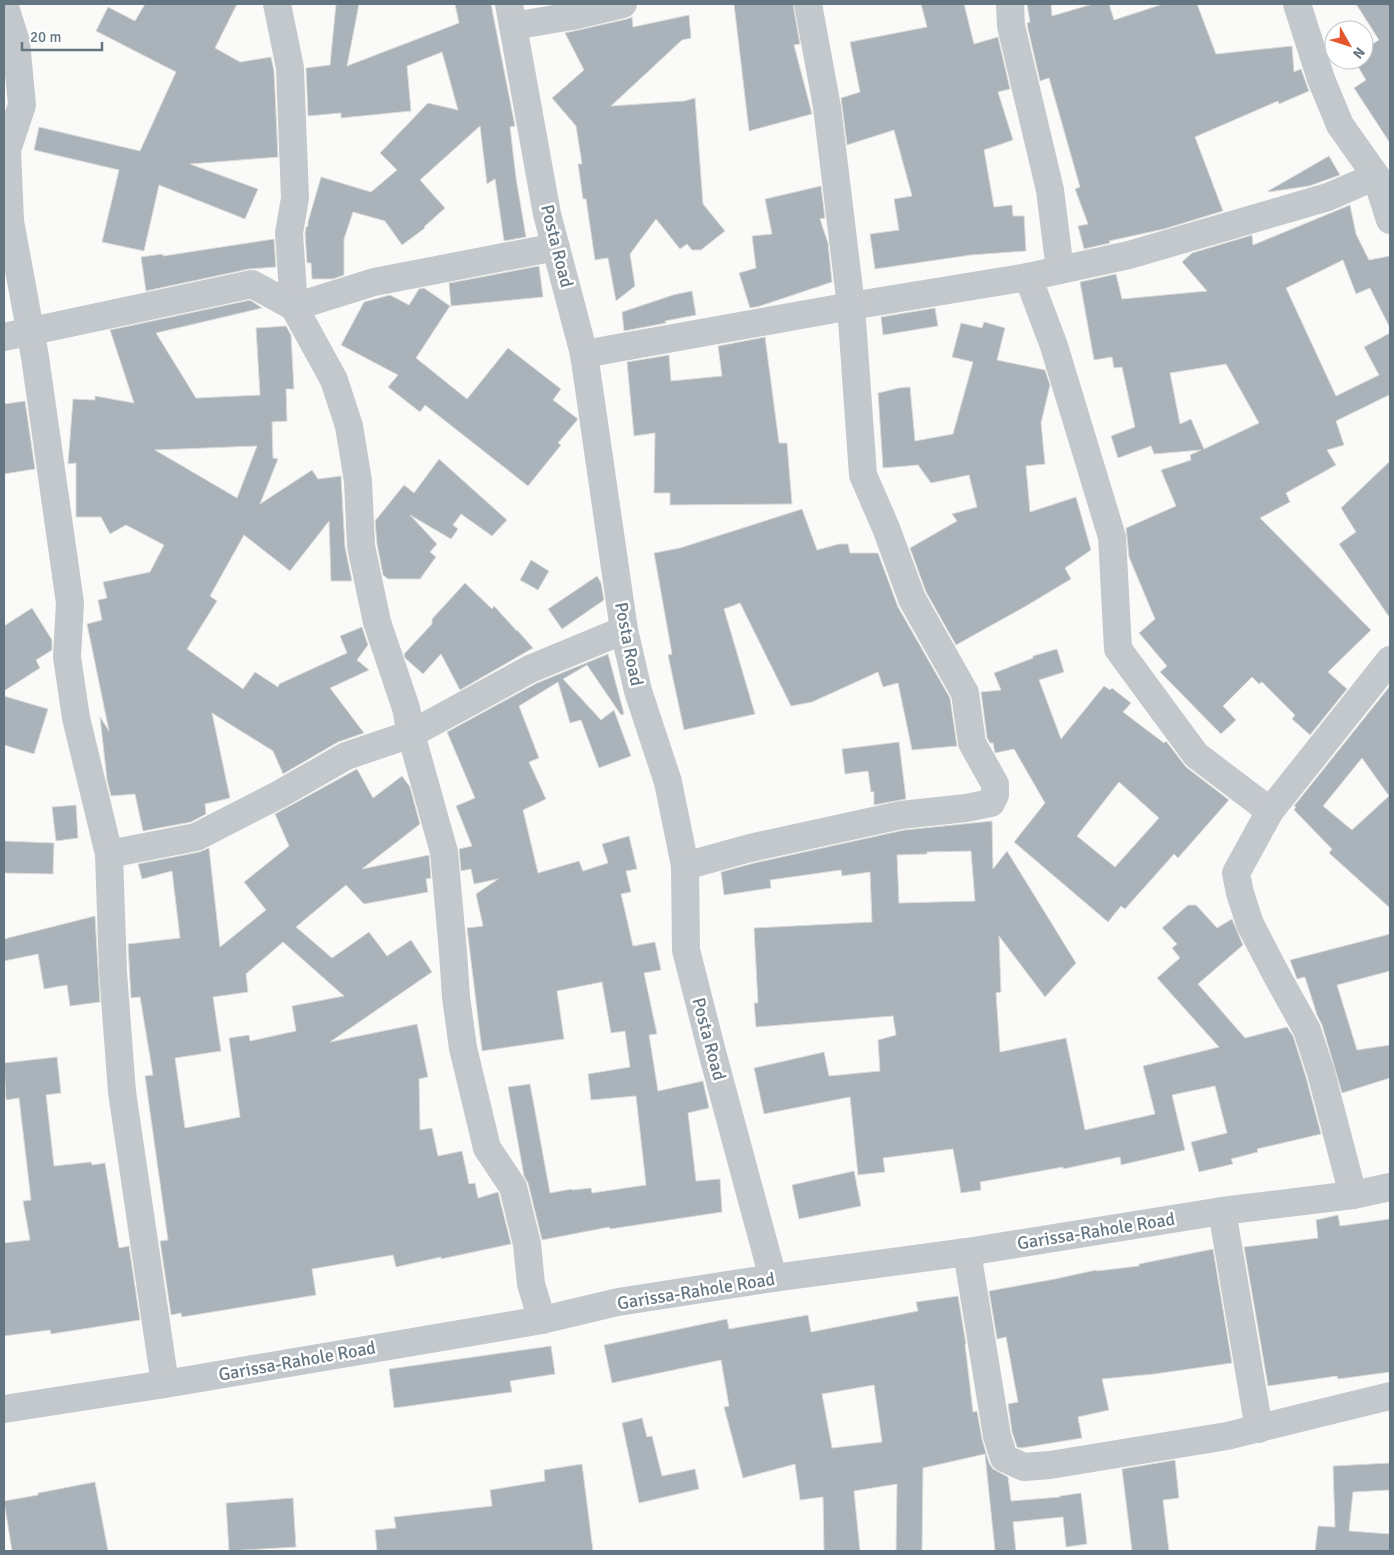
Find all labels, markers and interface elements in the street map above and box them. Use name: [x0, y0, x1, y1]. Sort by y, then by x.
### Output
scale bar: [22, 20, 102, 52]
north arrow: [1324, 20, 1374, 70]
text: 20 m: [30, 28, 61, 46]
text: N: [1349, 44, 1368, 62]
street label: Posta Road: [536, 202, 578, 290]
street label: Posta Road: [610, 600, 648, 688]
street label: Posta Road: [687, 995, 731, 1083]
street label: Garissa-Rahole Road: [1016, 1208, 1176, 1254]
street label: Garissa-Rahole Road: [616, 1268, 776, 1314]
street label: Garissa-Rahole Road: [217, 1336, 377, 1386]

